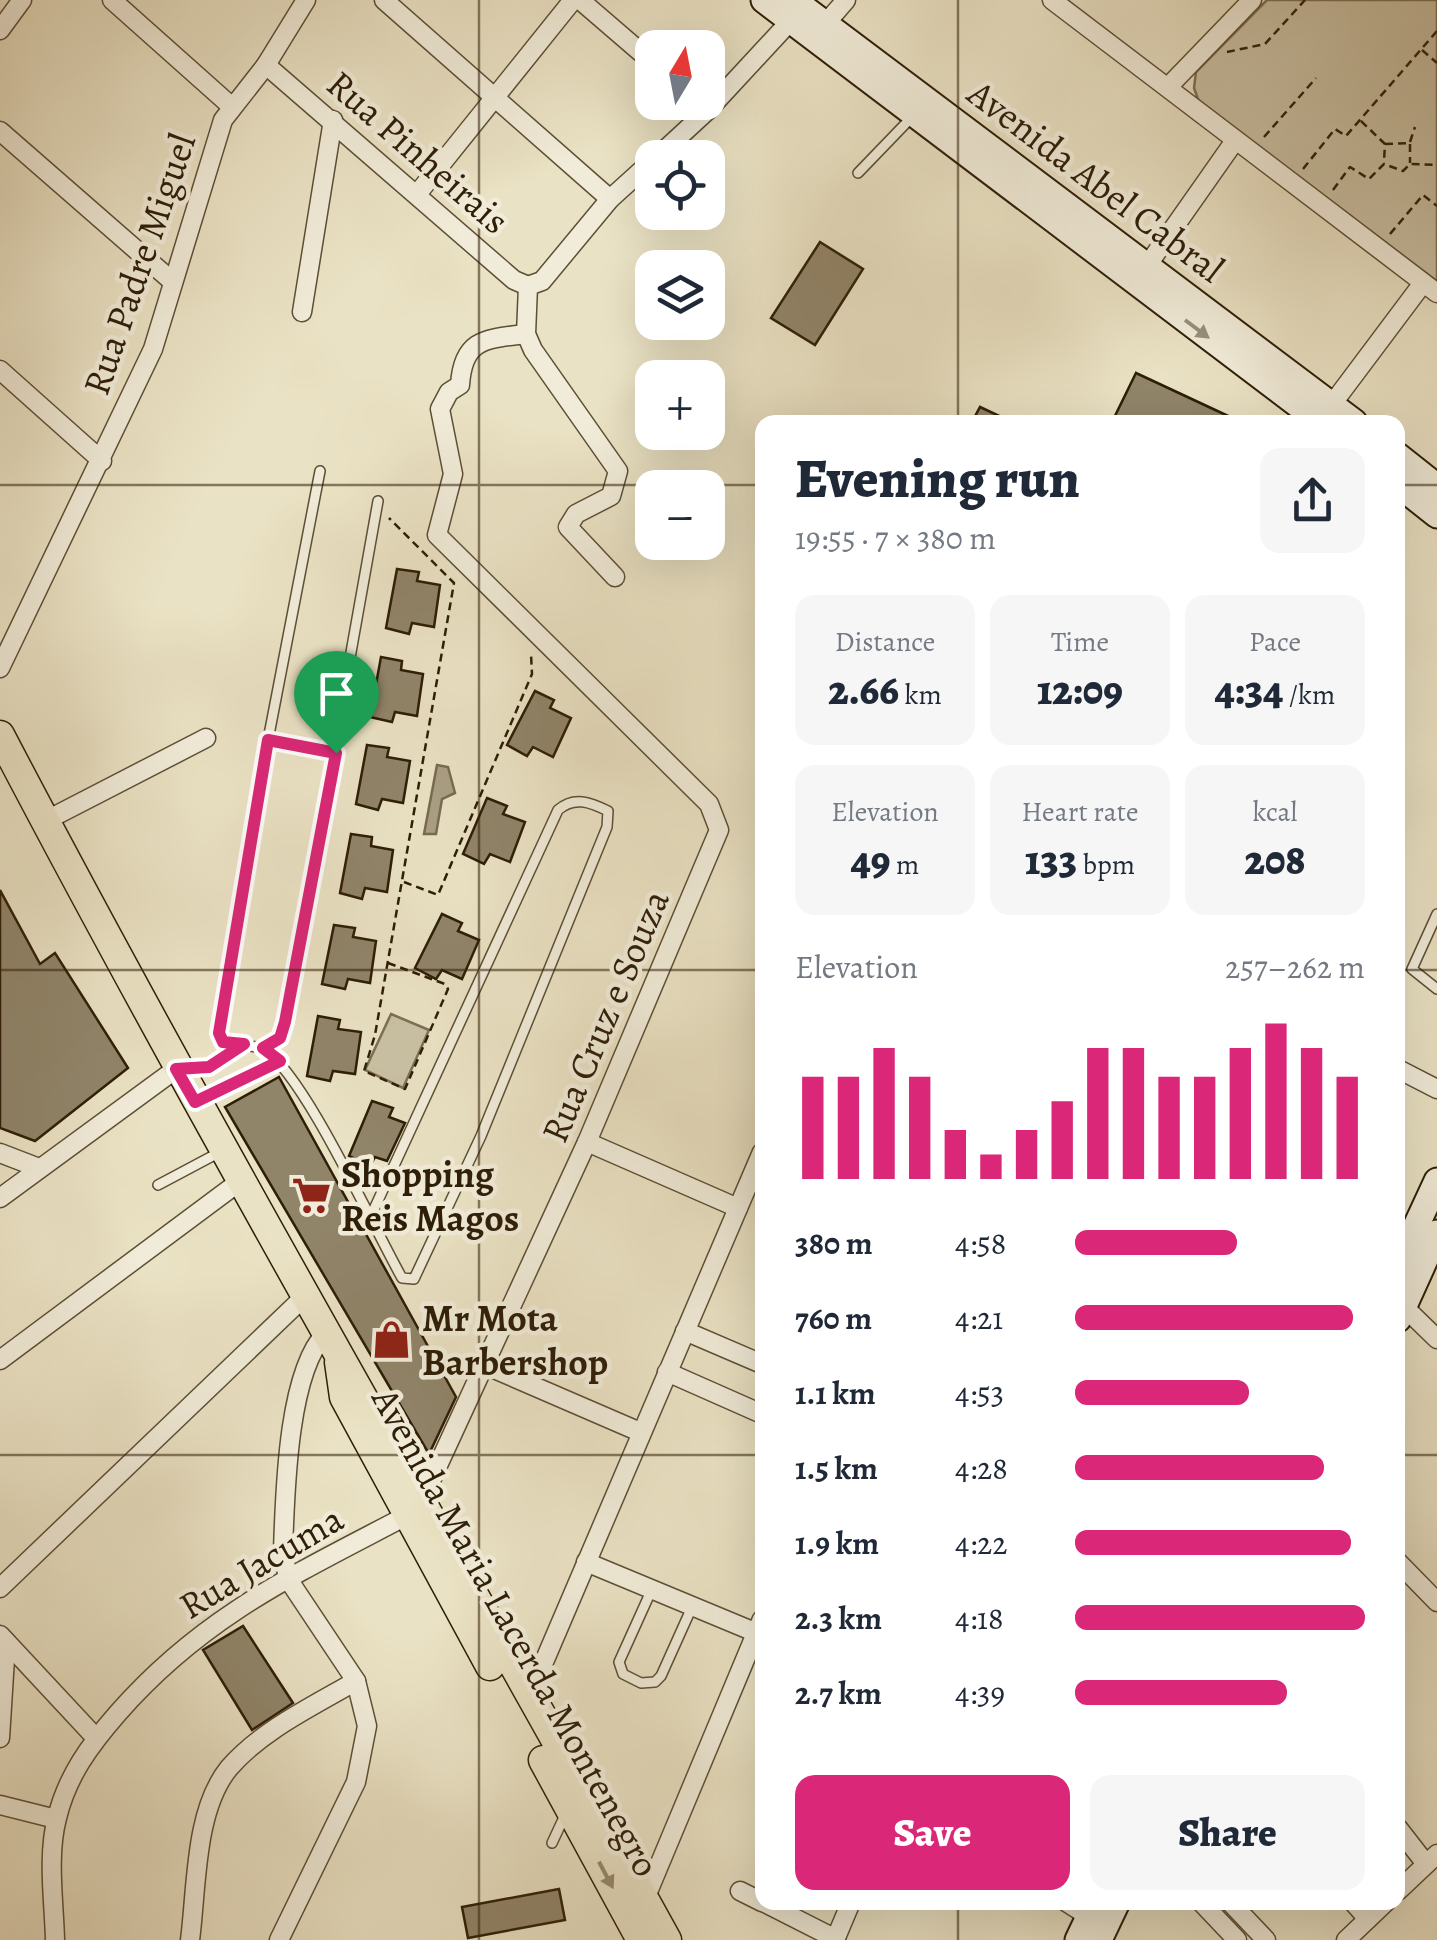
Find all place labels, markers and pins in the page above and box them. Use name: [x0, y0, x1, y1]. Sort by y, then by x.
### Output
pin: [294, 651, 379, 754]
place label: Shopping Reis Magos: [341, 1148, 519, 1244]
supermarket icon: Shopping Reis Magos: [290, 1175, 332, 1217]
place label: Mr Mota Barbershop: [422, 1292, 608, 1388]
shop icon: Mr Mota Barbershop: [371, 1319, 413, 1361]

